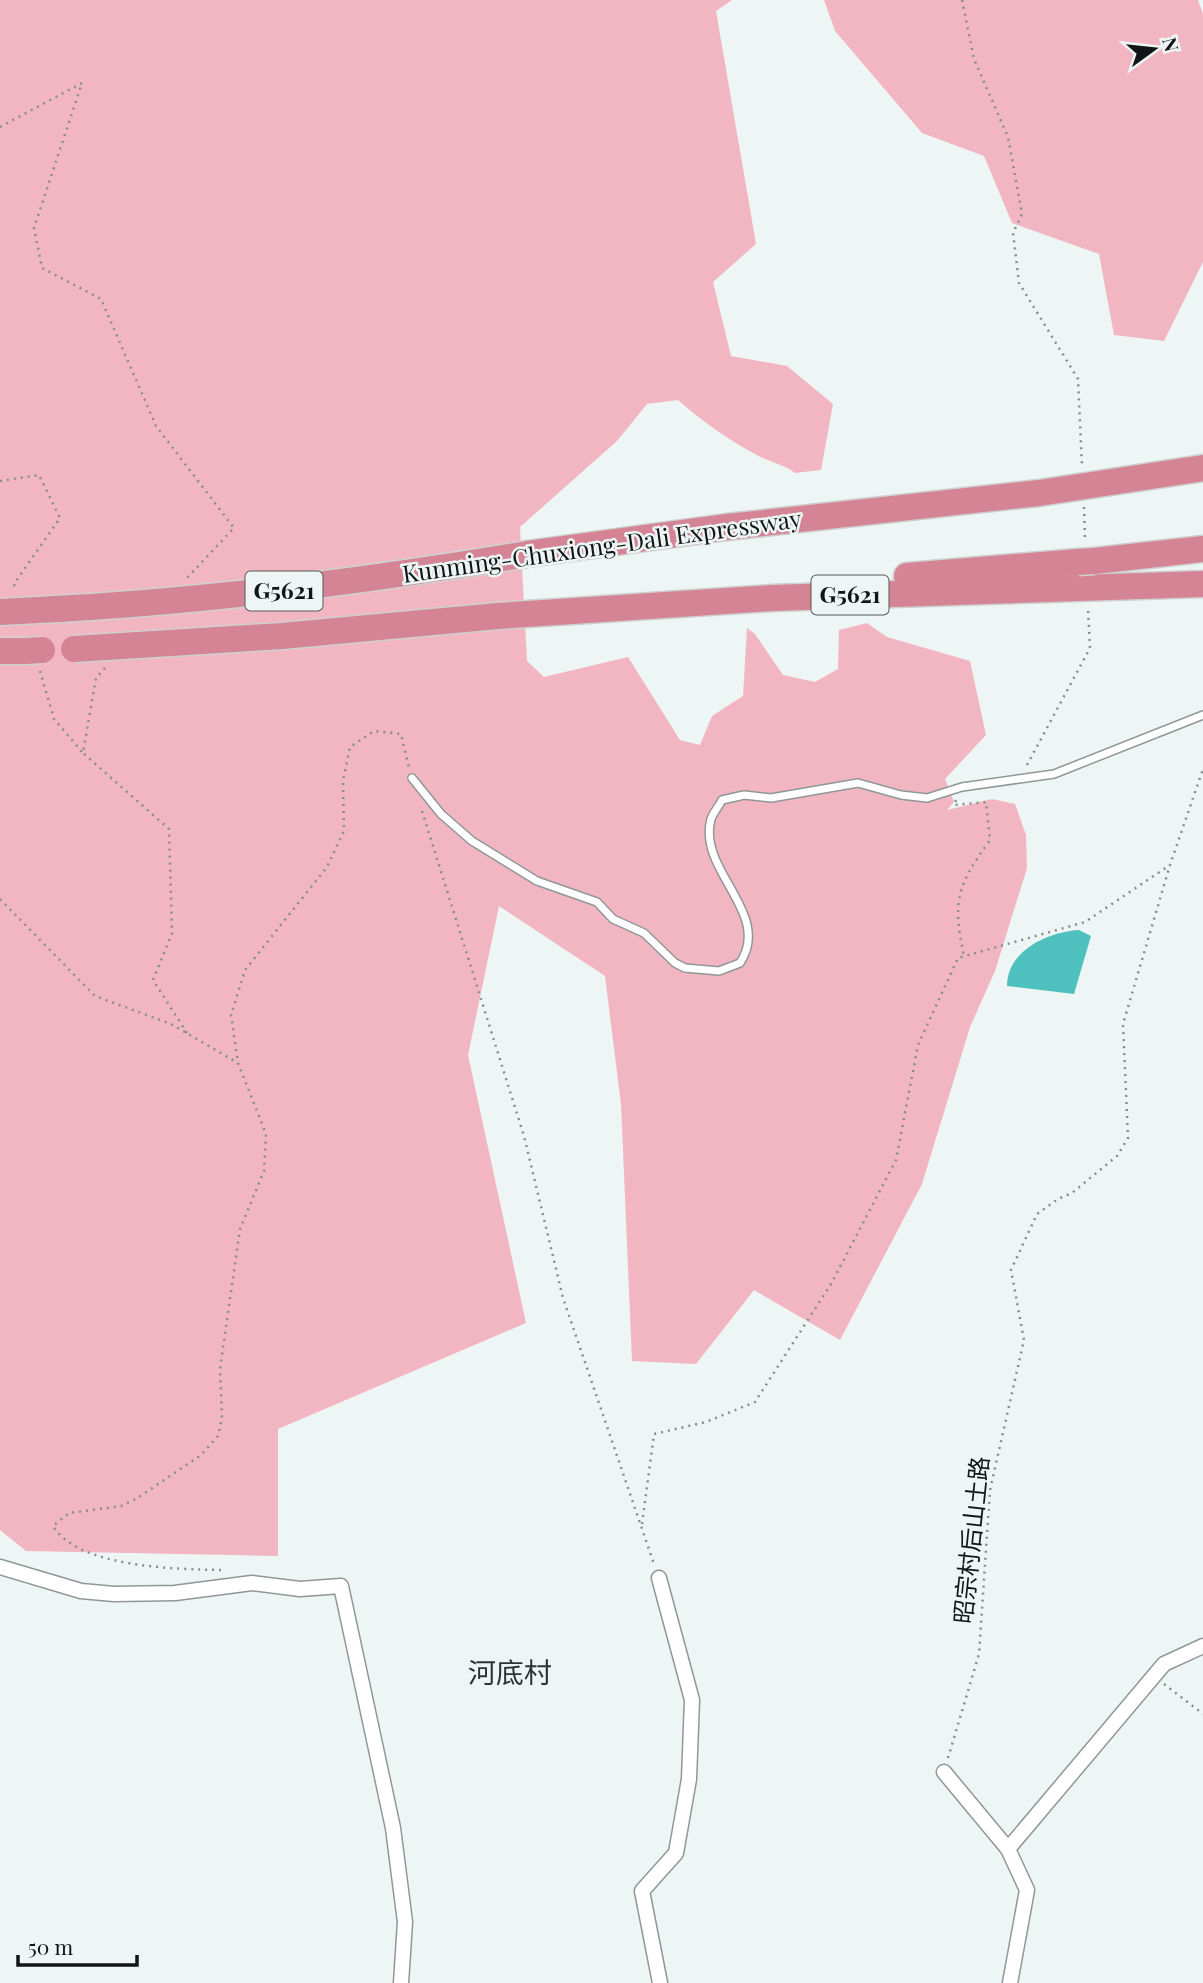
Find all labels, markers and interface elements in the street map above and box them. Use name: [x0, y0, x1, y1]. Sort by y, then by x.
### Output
north arrow: [1119, 14, 1189, 84]
text: N: [1157, 34, 1186, 55]
street label: Kunming-Chuxiong-Dali Expressway: [400, 501, 803, 589]
road number: G5621: [246, 572, 322, 610]
road number: G5621: [812, 576, 888, 614]
street label: 昭宗村后山土路: [945, 1455, 995, 1625]
district label: 河底村: [468, 1653, 552, 1690]
scale bar: [18, 1924, 136, 1968]
text: 50 m: [28, 1932, 74, 1960]

